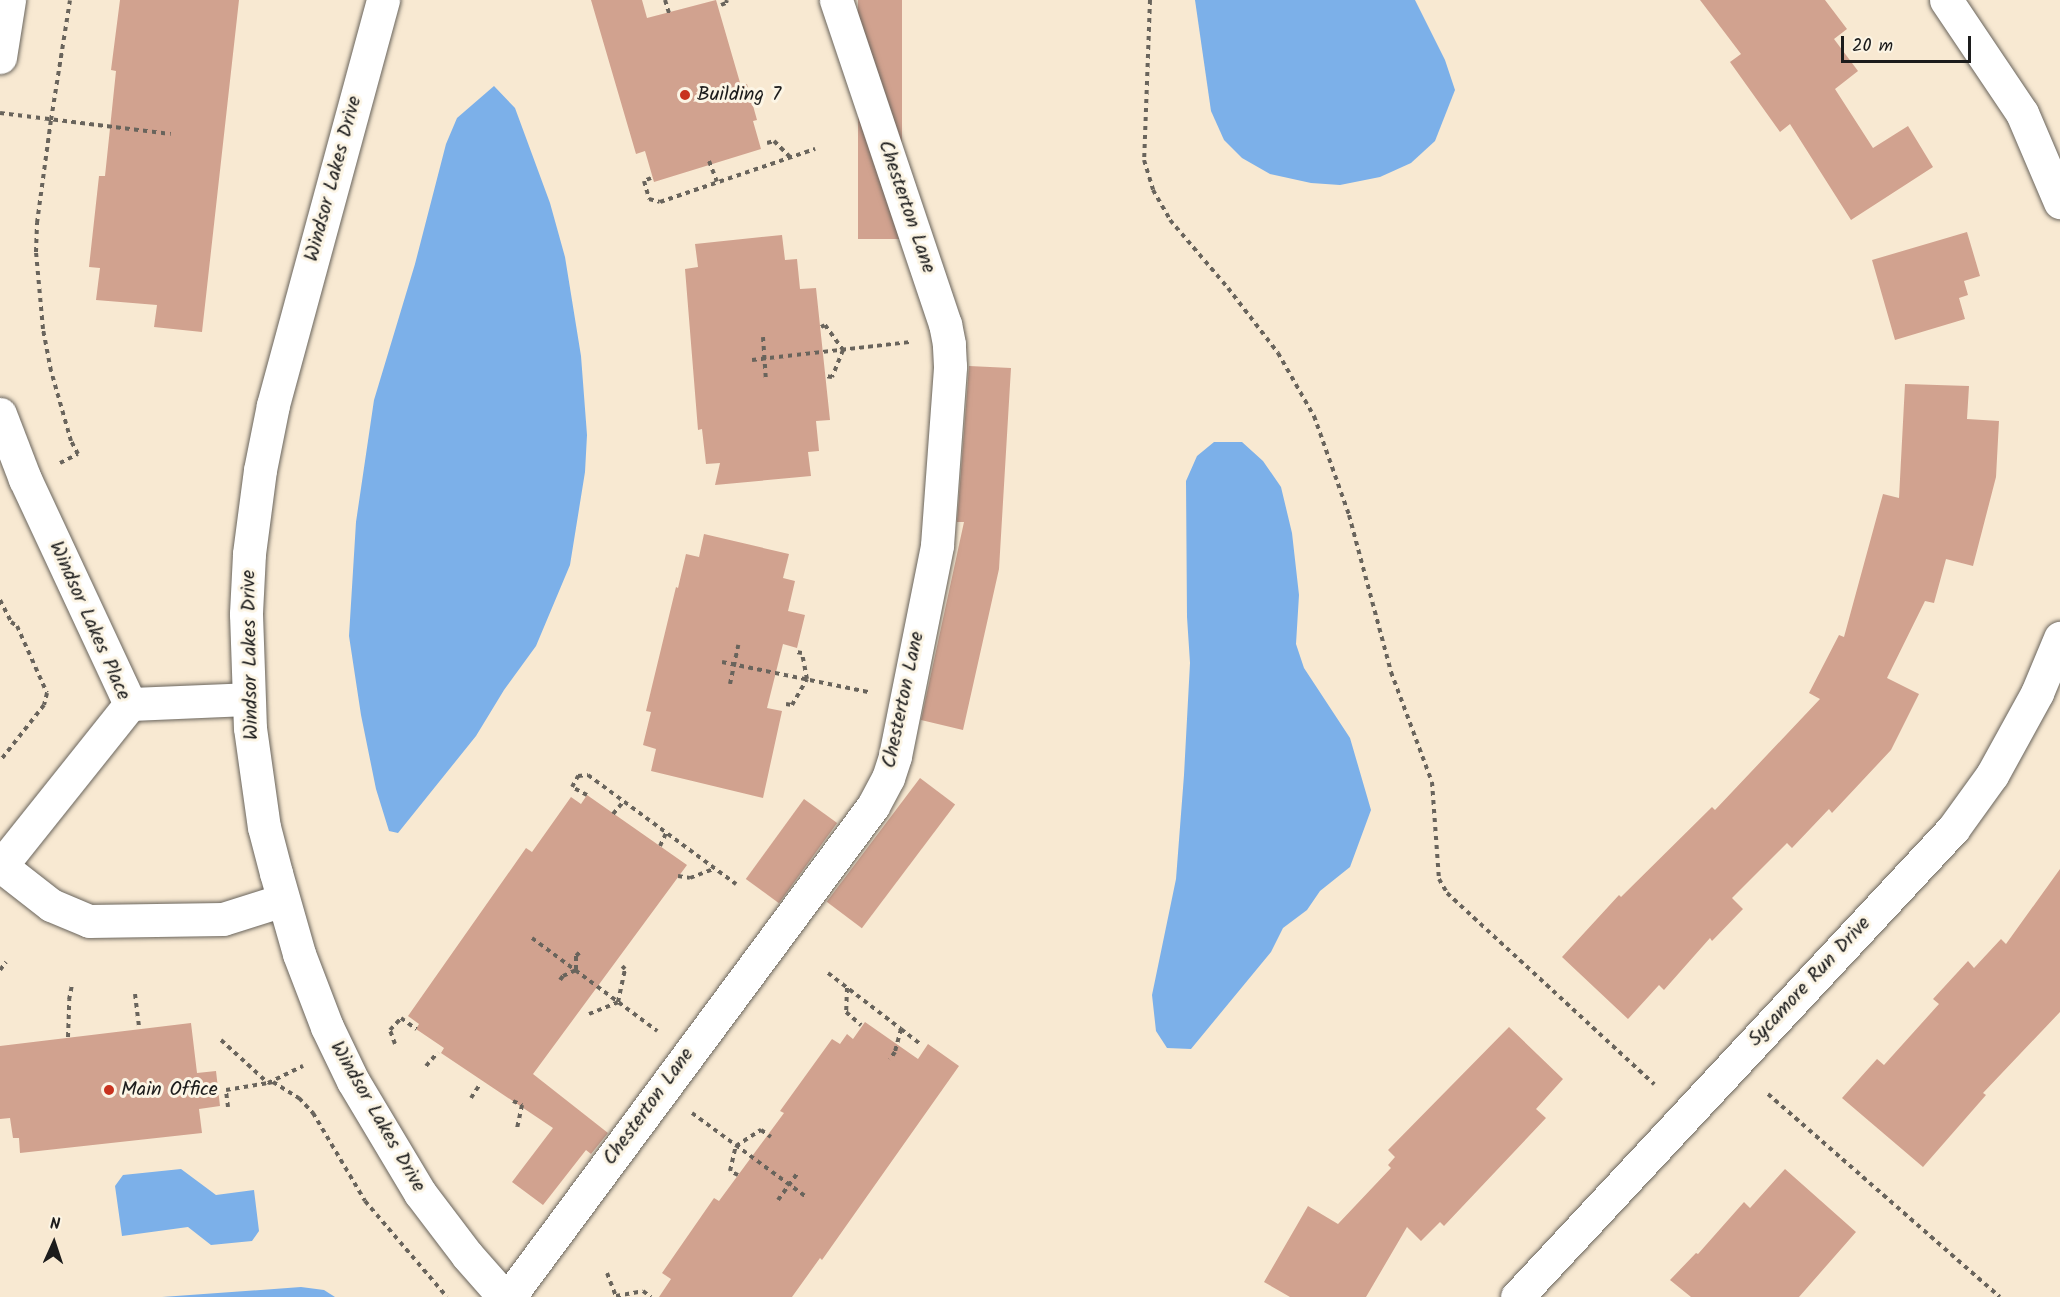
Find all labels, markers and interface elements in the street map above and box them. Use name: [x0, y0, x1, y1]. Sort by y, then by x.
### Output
scale bar: [1844, 24, 1974, 62]
text: 20 m: [1852, 32, 1893, 61]
place label: Building 7: [697, 83, 781, 107]
marker: Building 7: [678, 88, 692, 102]
street label: Windsor Lakes Drive: [300, 94, 368, 264]
street label: Chesterton Lane: [872, 137, 940, 277]
street label: Windsor Lakes Place: [43, 538, 135, 704]
street label: Windsor Lakes Drive: [238, 570, 264, 740]
street label: Chesterton Lane: [878, 630, 930, 770]
street label: Sycamore Run Drive: [1744, 912, 1876, 1052]
street label: Windsor Lakes Drive: [324, 1037, 430, 1197]
street label: Chesterton Lane: [598, 1044, 700, 1170]
place label: Main Office: [121, 1078, 218, 1102]
marker: Main Office: [102, 1083, 116, 1097]
text: N: [49, 1212, 61, 1237]
north arrow: [24, 1213, 84, 1273]

